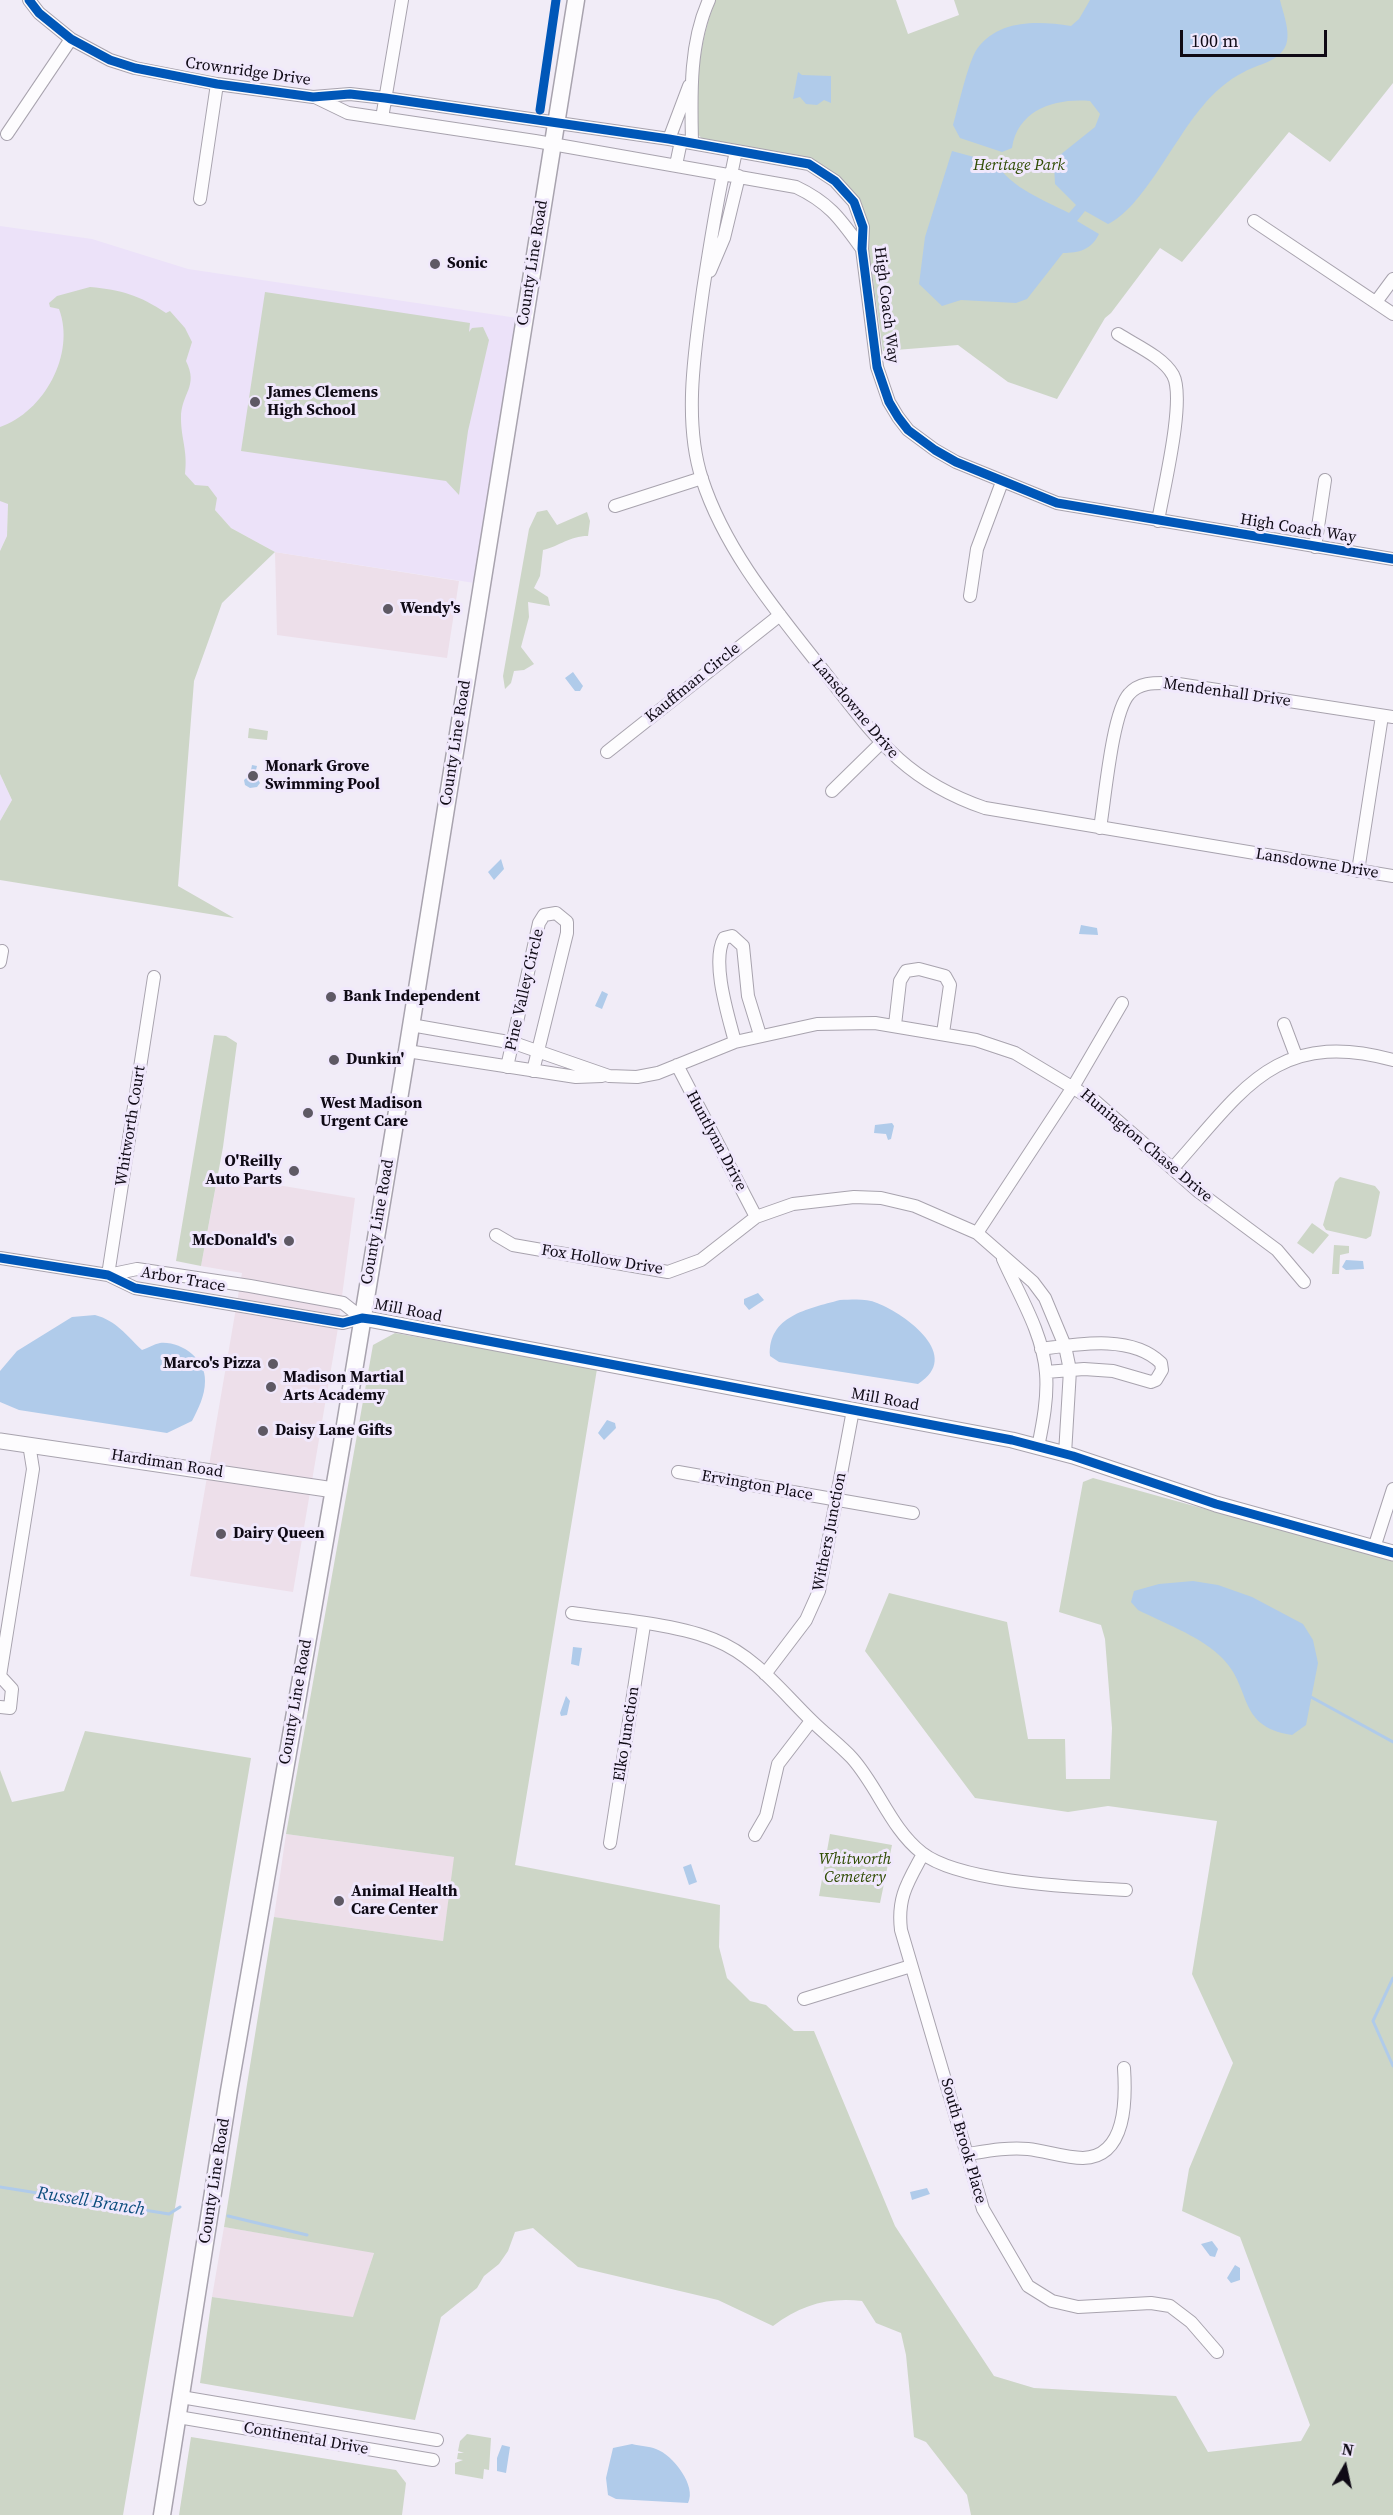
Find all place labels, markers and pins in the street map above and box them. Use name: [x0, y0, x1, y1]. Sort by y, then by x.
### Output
place label: Sonic: [447, 254, 488, 274]
marker: Sonic: [428, 257, 442, 271]
place label: James Clemens High School: [267, 383, 378, 421]
marker: James Clemens High School: [248, 395, 262, 409]
place label: Wendy's: [400, 599, 461, 619]
marker: Wendy's: [381, 602, 395, 616]
place label: Monark Grove Swimming Pool: [265, 757, 380, 795]
marker: Monark Grove Swimming Pool: [246, 769, 260, 783]
place label: Bank Independent: [343, 987, 480, 1007]
marker: Bank Independent: [324, 990, 338, 1004]
place label: Dunkin': [346, 1050, 404, 1070]
marker: Dunkin': [327, 1053, 341, 1067]
place label: West Madison Urgent Care: [320, 1094, 422, 1132]
marker: West Madison Urgent Care: [301, 1106, 315, 1120]
place label: O'Reilly Auto Parts: [205, 1152, 282, 1190]
marker: O'Reilly Auto Parts: [287, 1164, 301, 1178]
place label: McDonald's: [192, 1231, 277, 1251]
marker: McDonald's: [282, 1234, 296, 1248]
place label: Marco's Pizza: [163, 1354, 261, 1374]
marker: Marco's Pizza: [266, 1357, 280, 1371]
place label: Madison Martial Arts Academy: [283, 1368, 404, 1406]
marker: Madison Martial Arts Academy: [264, 1380, 278, 1394]
place label: Daisy Lane Gifts: [275, 1421, 392, 1441]
marker: Daisy Lane Gifts: [256, 1424, 270, 1438]
place label: Dairy Queen: [233, 1524, 325, 1544]
marker: Dairy Queen: [214, 1527, 228, 1541]
place label: Animal Health Care Center: [351, 1882, 458, 1920]
marker: Animal Health Care Center: [332, 1894, 346, 1908]

